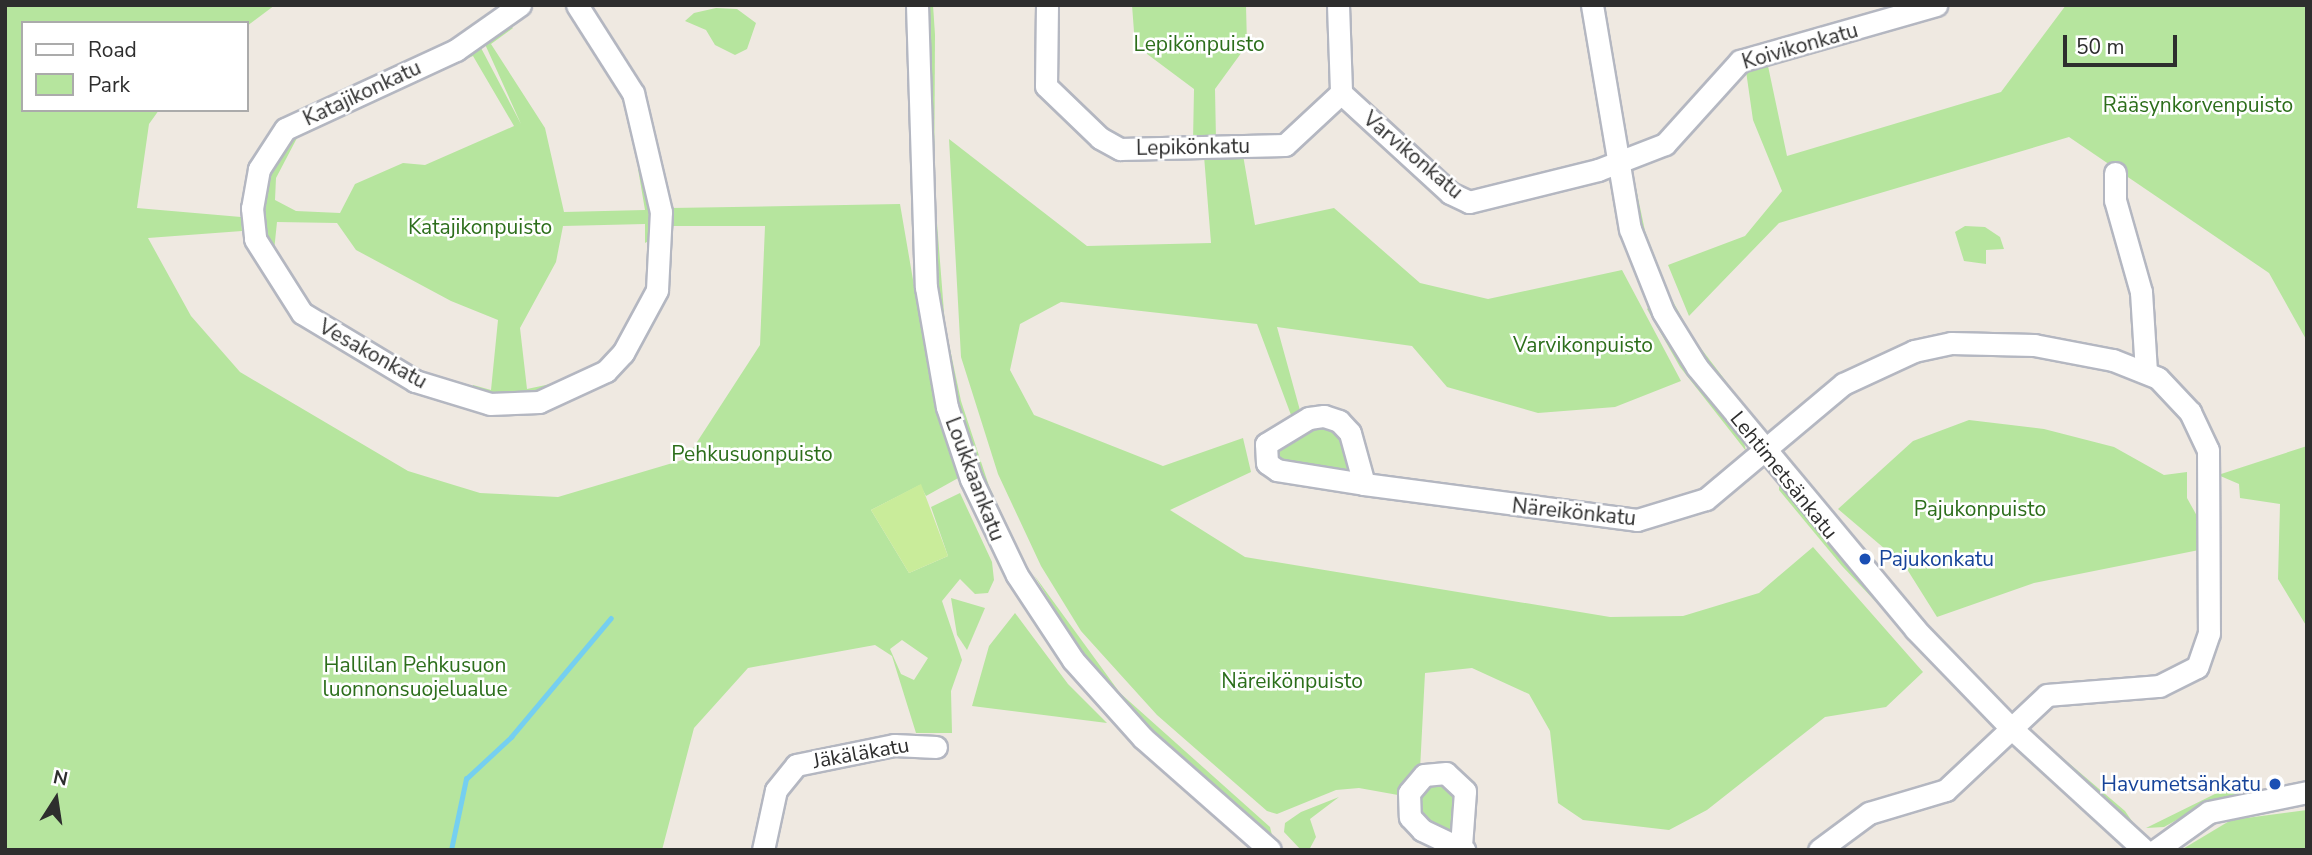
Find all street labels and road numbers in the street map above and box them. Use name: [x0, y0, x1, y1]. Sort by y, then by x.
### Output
street label: Koivikonkatu: [1739, 17, 1861, 75]
street label: Katajikonkatu: [299, 55, 425, 131]
street label: Varvikonkatu: [1358, 106, 1468, 204]
street label: Lepikönkatu: [1136, 133, 1250, 161]
street label: Vesakonkatu: [314, 314, 432, 394]
street label: Lehtimetsänkatu: [1725, 406, 1843, 544]
street label: Loukkaankatu: [940, 414, 1010, 544]
street label: Näreikönkatu: [1511, 493, 1637, 531]
street label: Jäkäläkatu: [811, 732, 911, 774]

